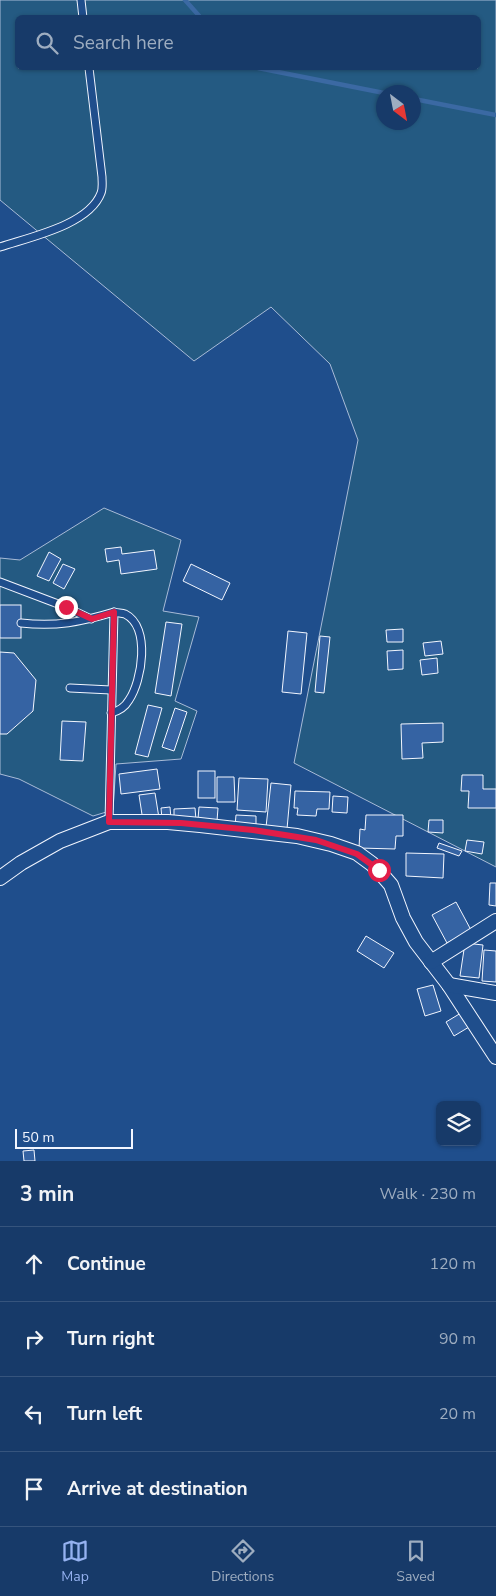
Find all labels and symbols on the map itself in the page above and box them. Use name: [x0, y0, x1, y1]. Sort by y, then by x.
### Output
north arrow: [376, 85, 421, 130]
route end: [55, 596, 78, 619]
route start: [368, 859, 391, 882]
scale bar: [15, 1126, 132, 1149]

